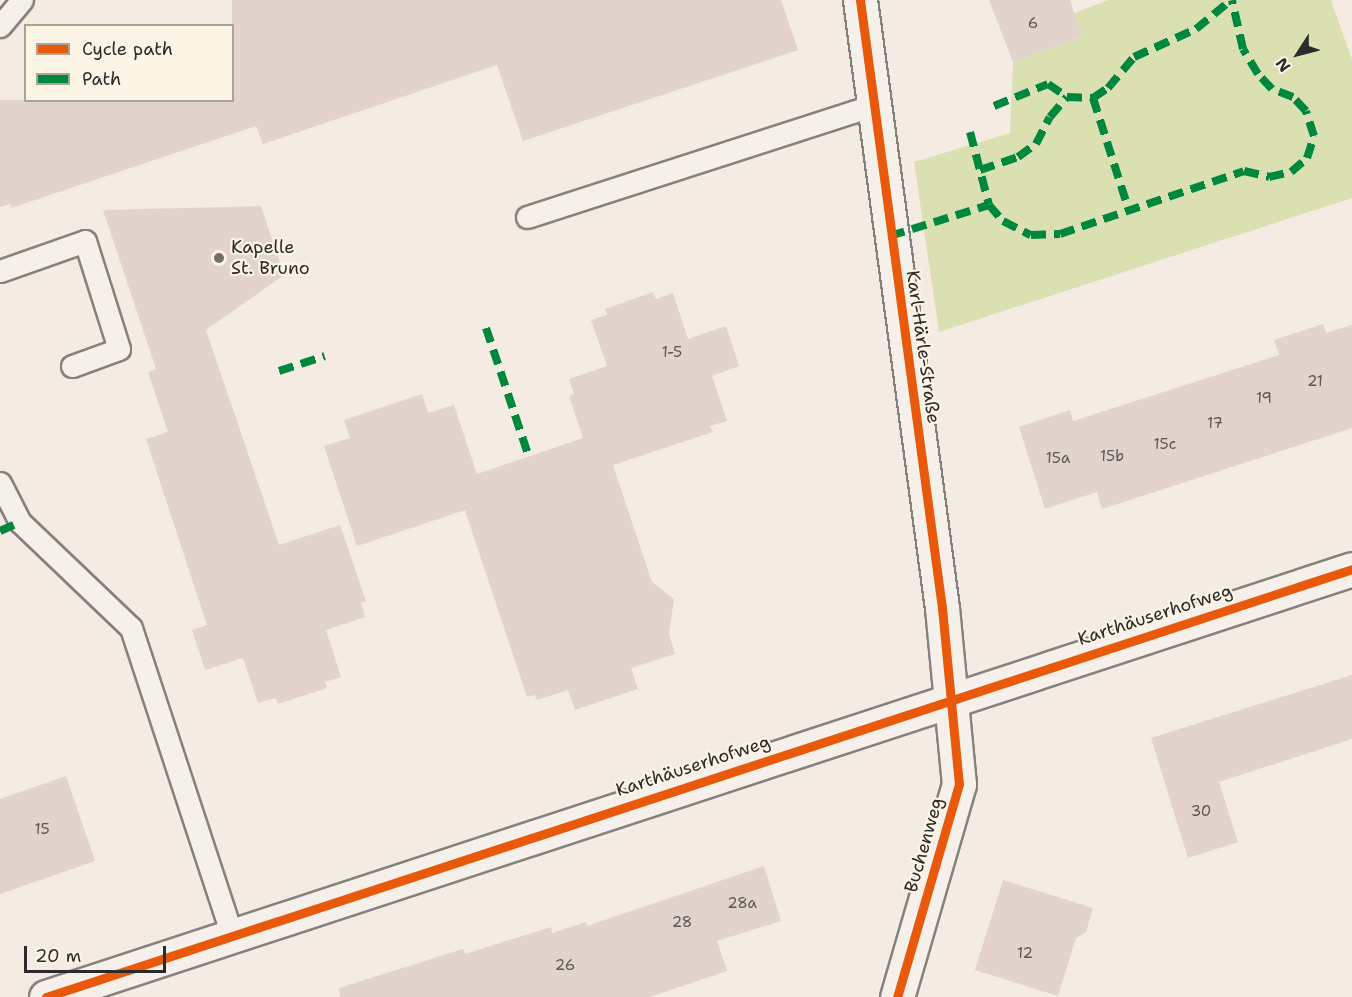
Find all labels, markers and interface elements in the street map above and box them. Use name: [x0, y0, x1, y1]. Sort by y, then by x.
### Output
house number: 6: [1028, 15, 1038, 33]
legend: [24, 24, 234, 102]
north arrow: [1268, 24, 1328, 84]
text: Cycle path: [82, 37, 173, 61]
text: N: [1271, 54, 1295, 76]
text: Path: [82, 67, 121, 91]
place label: Kapelle St. Bruno: [231, 237, 310, 280]
marker: Kapelle St. Bruno: [212, 251, 226, 265]
street label: Karl-Härle-Straße: [902, 269, 944, 425]
house number: 1-5: [662, 344, 682, 362]
house number: 21: [1307, 373, 1323, 391]
house number: 19: [1256, 390, 1272, 408]
house number: 17: [1207, 415, 1223, 433]
house number: 15c: [1154, 436, 1176, 454]
house number: 15b: [1100, 448, 1124, 466]
house number: 15a: [1046, 450, 1070, 468]
street label: Karthäuserhofweg: [1075, 580, 1235, 650]
street label: Karthäuserhofweg: [613, 731, 773, 801]
street label: Buchenweg: [900, 795, 948, 895]
house number: 30: [1191, 803, 1211, 821]
house number: 15: [34, 821, 50, 839]
house number: 28a: [727, 895, 757, 913]
house number: 28: [672, 914, 692, 932]
scale bar: [27, 934, 170, 972]
text: 20 m: [35, 944, 81, 968]
house number: 12: [1017, 945, 1033, 963]
house number: 26: [555, 957, 575, 975]

